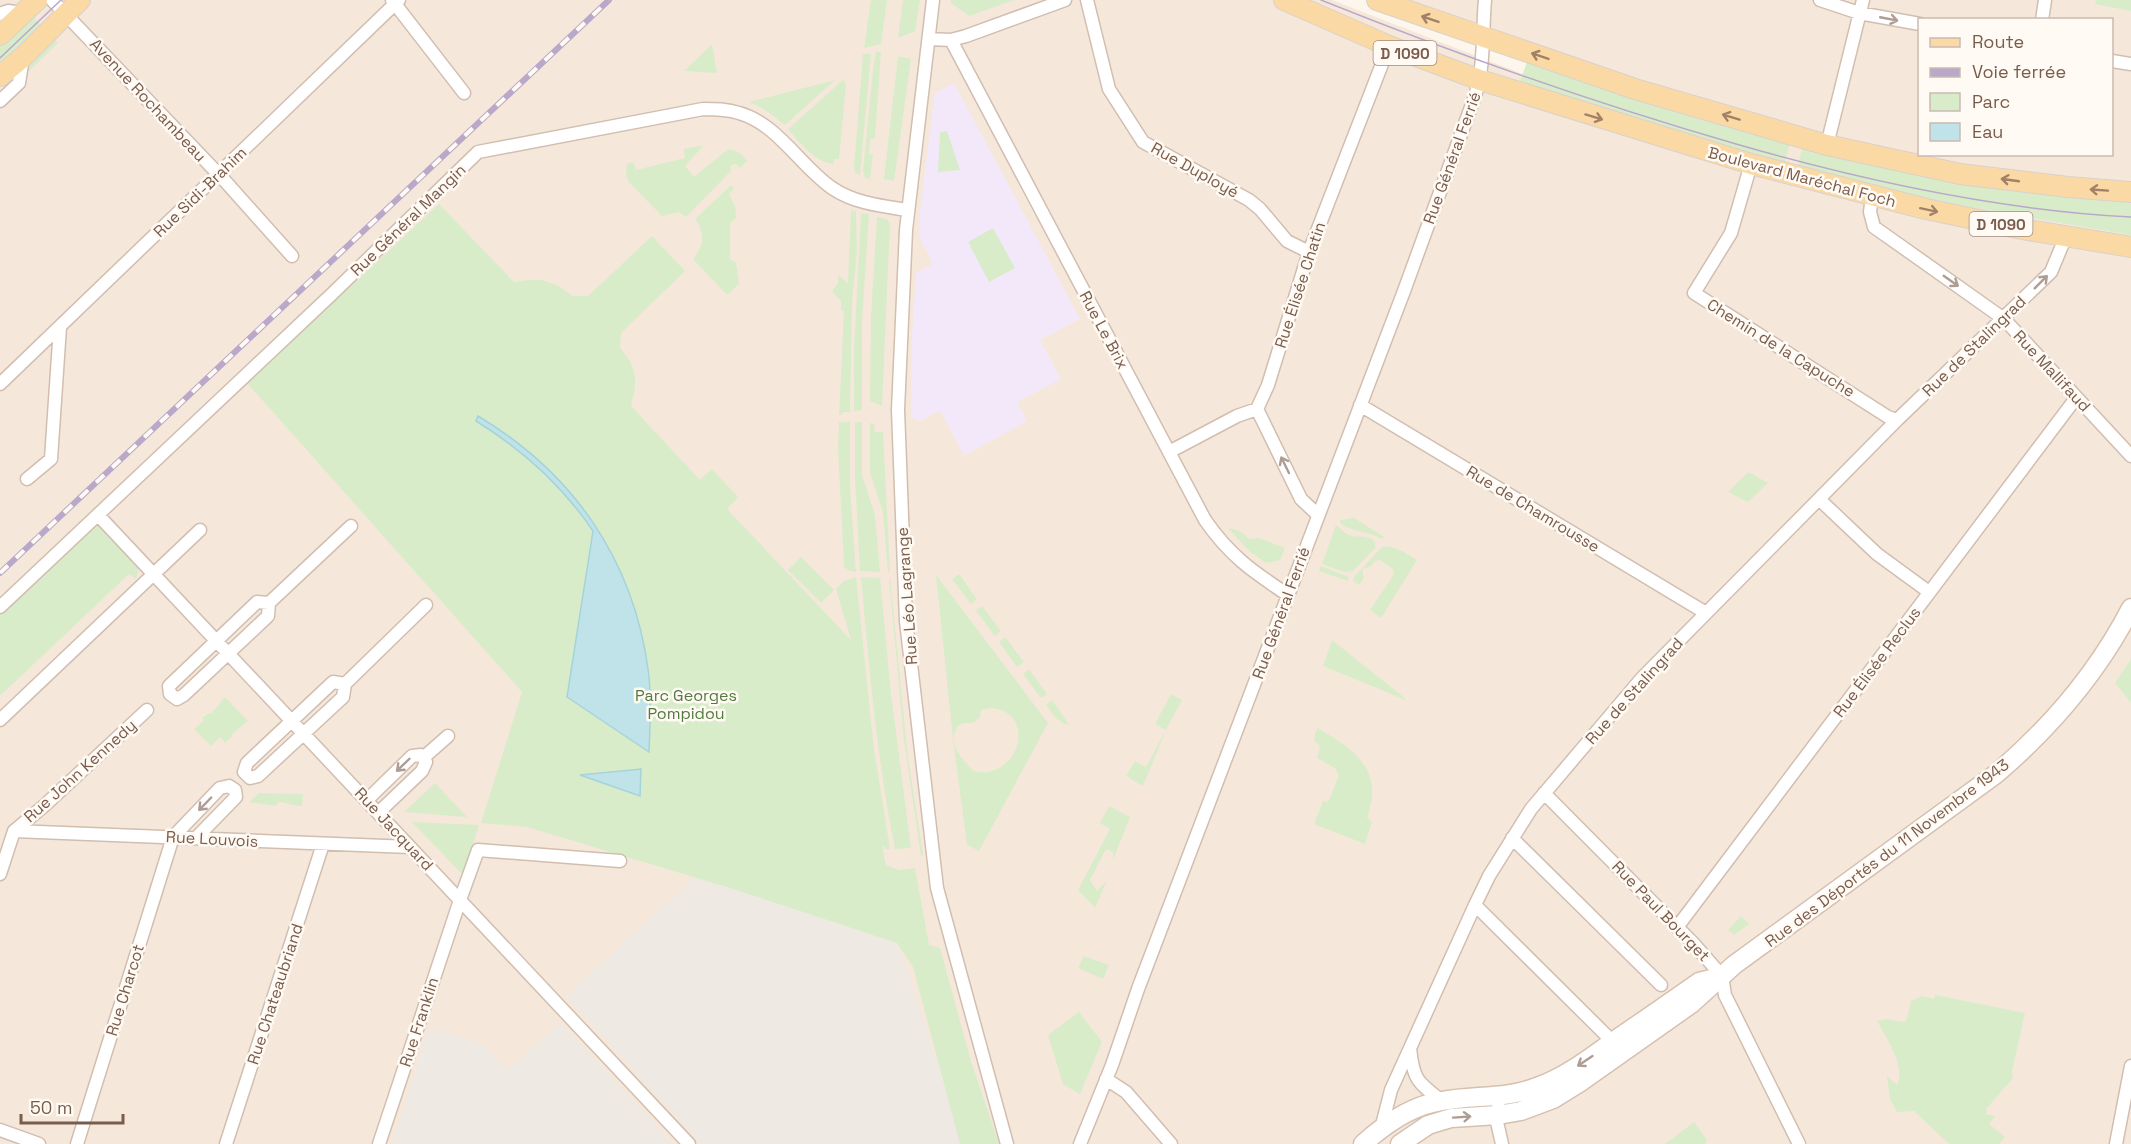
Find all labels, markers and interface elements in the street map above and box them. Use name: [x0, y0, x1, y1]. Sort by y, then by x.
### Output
one-way arrow: [1421, 12, 1439, 23]
one-way arrow: [1879, 14, 1898, 25]
legend: [1918, 18, 2113, 156]
text: Route: [1972, 30, 2024, 53]
street label: Avenue Rochambeau: [85, 34, 211, 166]
road number: D 1090: [1374, 41, 1436, 65]
one-way arrow: [1531, 50, 1550, 61]
text: Voie ferrée: [1972, 60, 2066, 83]
street label: Rue Général Ferrié: [1418, 89, 1486, 227]
text: Parc: [1972, 90, 2010, 113]
one-way arrow: [1722, 111, 1741, 122]
one-way arrow: [1584, 112, 1603, 123]
text: Eau: [1972, 120, 2003, 143]
street label: Rue Duployé: [1147, 137, 1243, 203]
street label: Rue Sidi-Brahim: [149, 142, 251, 242]
street label: Boulevard Maréchal Foch: [1706, 142, 1898, 212]
street label: Rue Général Mangin: [346, 159, 470, 281]
one-way arrow: [2000, 175, 2020, 186]
one-way arrow: [2090, 184, 2110, 195]
one-way arrow: [1919, 204, 1938, 216]
road number: D 1090: [1970, 212, 2032, 236]
street label: Rue Élisée Chatin: [1270, 219, 1330, 351]
one-way arrow: [2034, 274, 2049, 289]
one-way arrow: [1942, 275, 1958, 287]
street label: Rue Le Brix: [1075, 287, 1133, 373]
street label: Rue de Stalingrad: [1918, 291, 2030, 401]
street label: Chemin de la Capuche: [1703, 294, 1859, 402]
street label: Rue Mallifaud: [2009, 326, 2095, 416]
one-way arrow: [1278, 457, 1290, 475]
street label: Rue de Chamrousse: [1462, 461, 1604, 557]
street label: Rue Léo Lagrange: [892, 526, 922, 666]
street label: Rue Général Ferrié: [1247, 544, 1315, 682]
street label: Rue Élisée Reclus: [1829, 603, 1925, 721]
street label: Rue de Stalingrad: [1580, 633, 1688, 749]
park label: Parc Georges Pompidou: [635, 685, 737, 724]
street label: Rue John Kennedy: [19, 715, 141, 827]
street label: Rue des Déportés du 11 Novembre 1943: [1761, 754, 2013, 952]
one-way arrow: [396, 757, 411, 772]
street label: Rue Jacquard: [350, 783, 438, 875]
one-way arrow: [197, 796, 212, 811]
street label: Rue Louvois: [165, 826, 259, 852]
street label: Rue Paul Bourget: [1607, 856, 1715, 966]
street label: Rue Chateaubriand: [242, 921, 308, 1067]
street label: Rue Charcot: [101, 942, 149, 1038]
street label: Rue Franklin: [395, 974, 443, 1070]
one-way arrow: [1578, 1055, 1594, 1067]
scale bar: [21, 1087, 123, 1125]
text: 50 m: [30, 1096, 72, 1119]
one-way arrow: [1452, 1112, 1472, 1123]

